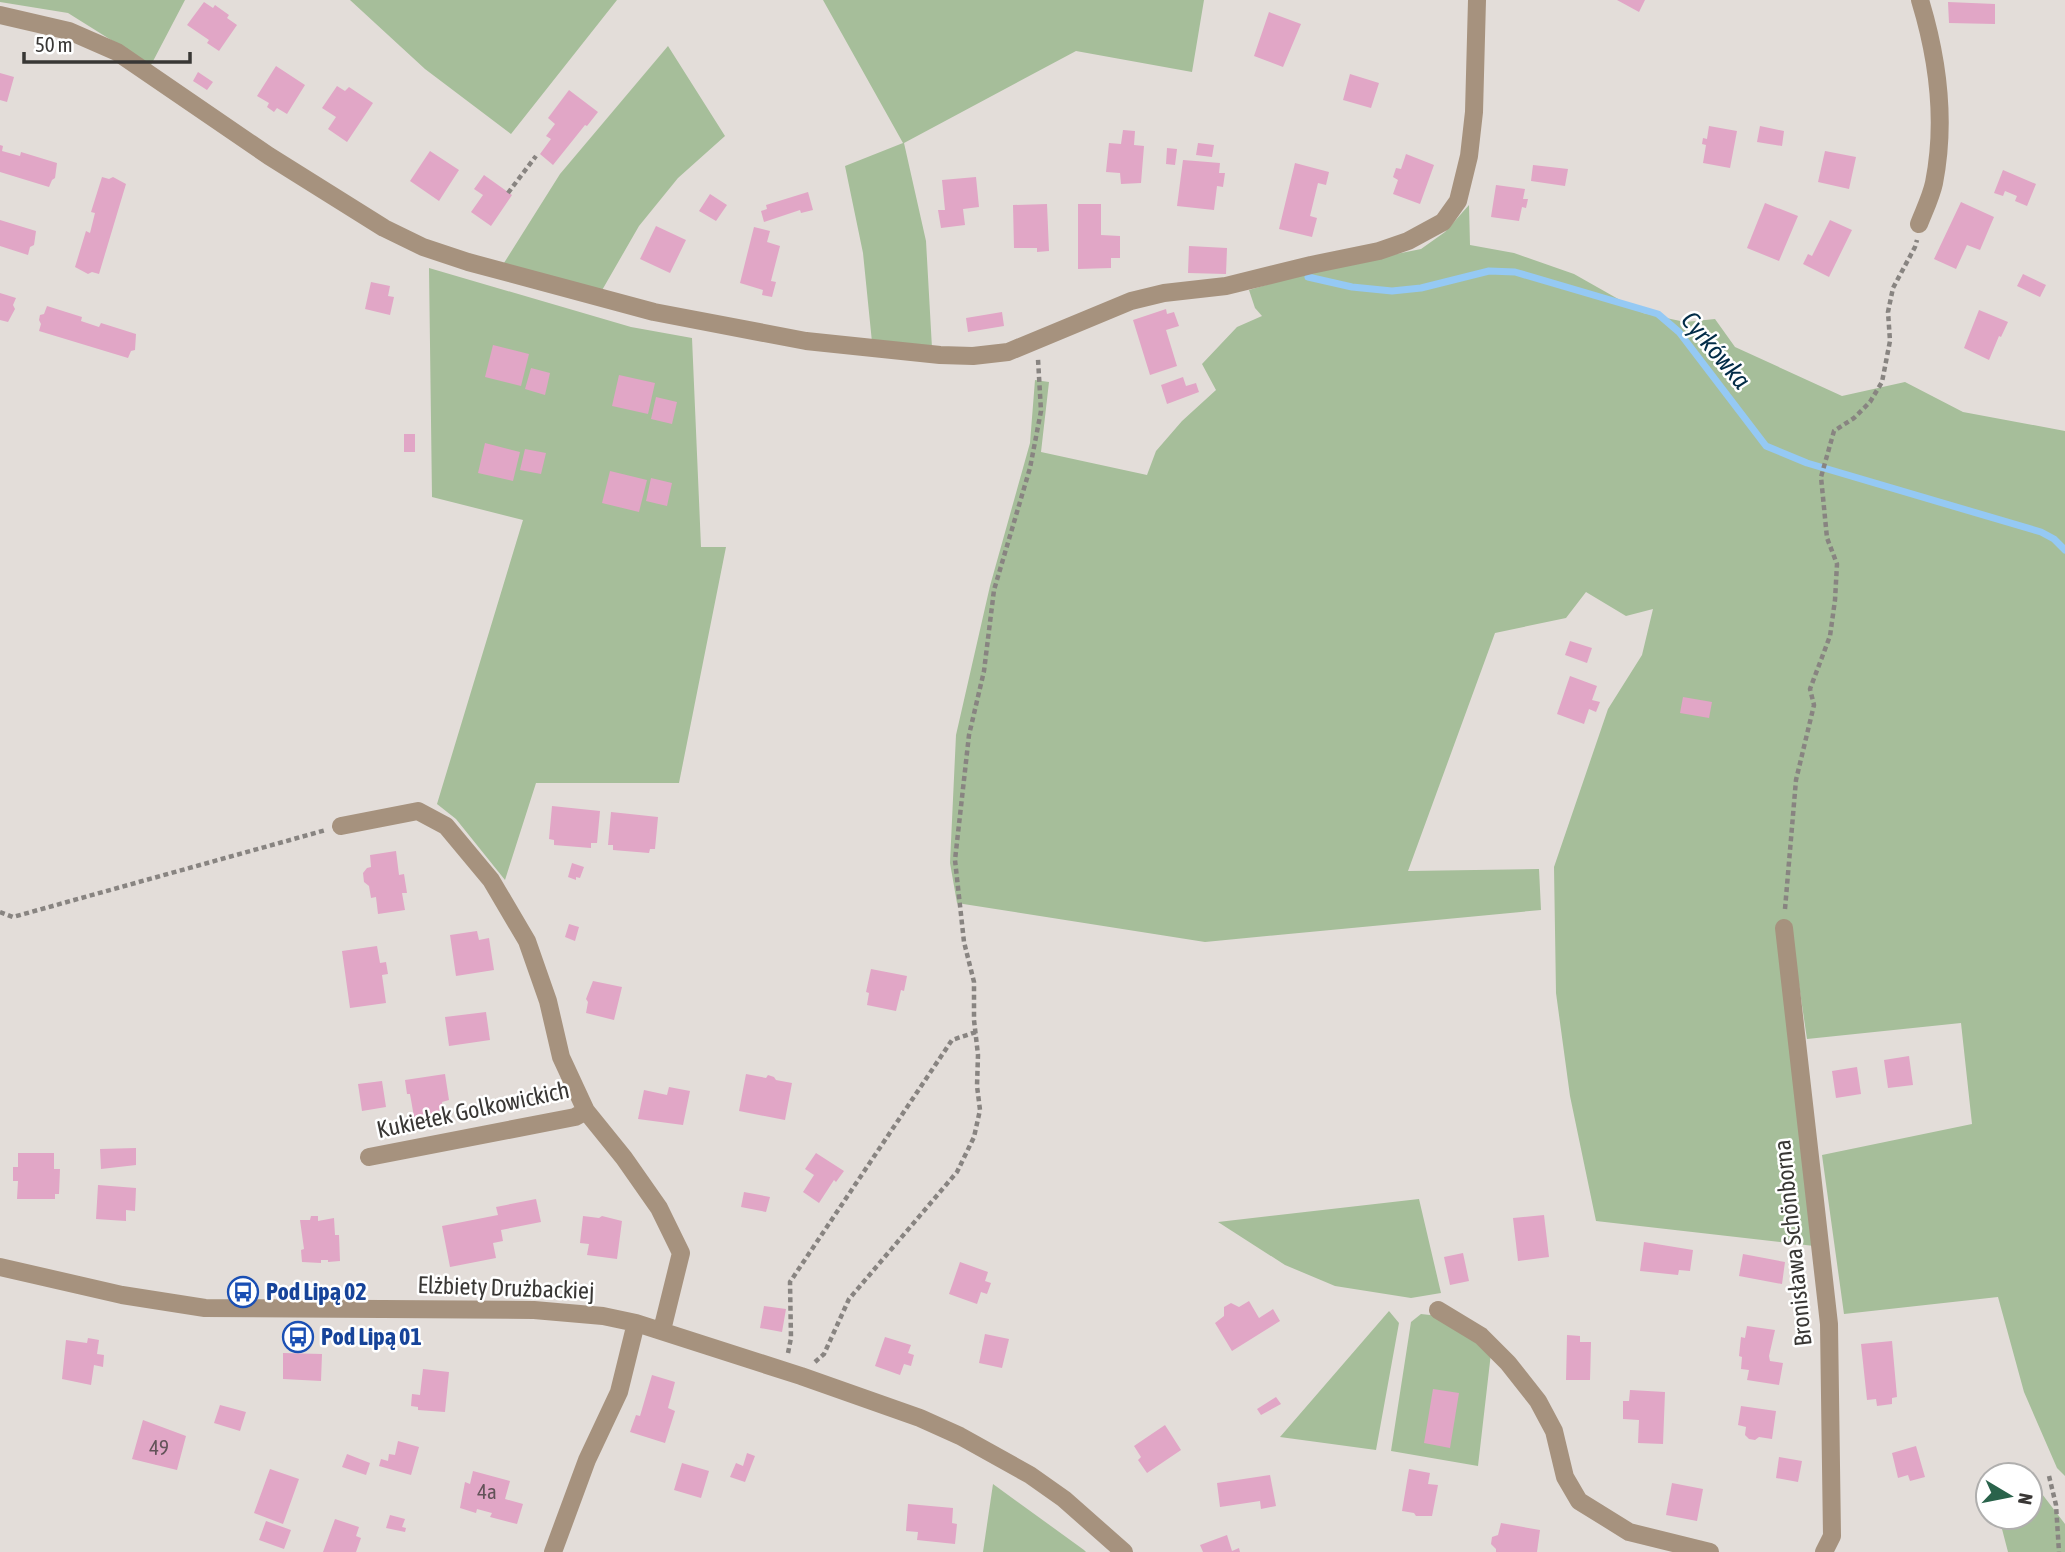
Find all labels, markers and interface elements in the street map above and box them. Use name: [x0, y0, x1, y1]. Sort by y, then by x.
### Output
scale bar: [24, 21, 191, 65]
text: 50 m: [35, 32, 73, 56]
water label: Cyrkówka: [1675, 305, 1757, 395]
street label: Kukiełek Golkowickich: [374, 1076, 572, 1143]
street label: Bronisława Schönborna: [1768, 1138, 1817, 1348]
street label: Elżbiety Drużbackiej: [417, 1271, 595, 1304]
bus stop icon: Pod Lipą 02: [226, 1275, 260, 1309]
place label: Pod Lipą 02: [266, 1278, 367, 1305]
bus stop icon: Pod Lipą 01: [281, 1320, 315, 1354]
place label: Pod Lipą 01: [321, 1323, 422, 1350]
house number: 49: [149, 1435, 169, 1459]
north arrow: [1974, 1461, 2044, 1531]
house number: 4a: [477, 1479, 497, 1503]
text: N: [2014, 1492, 2038, 1506]

